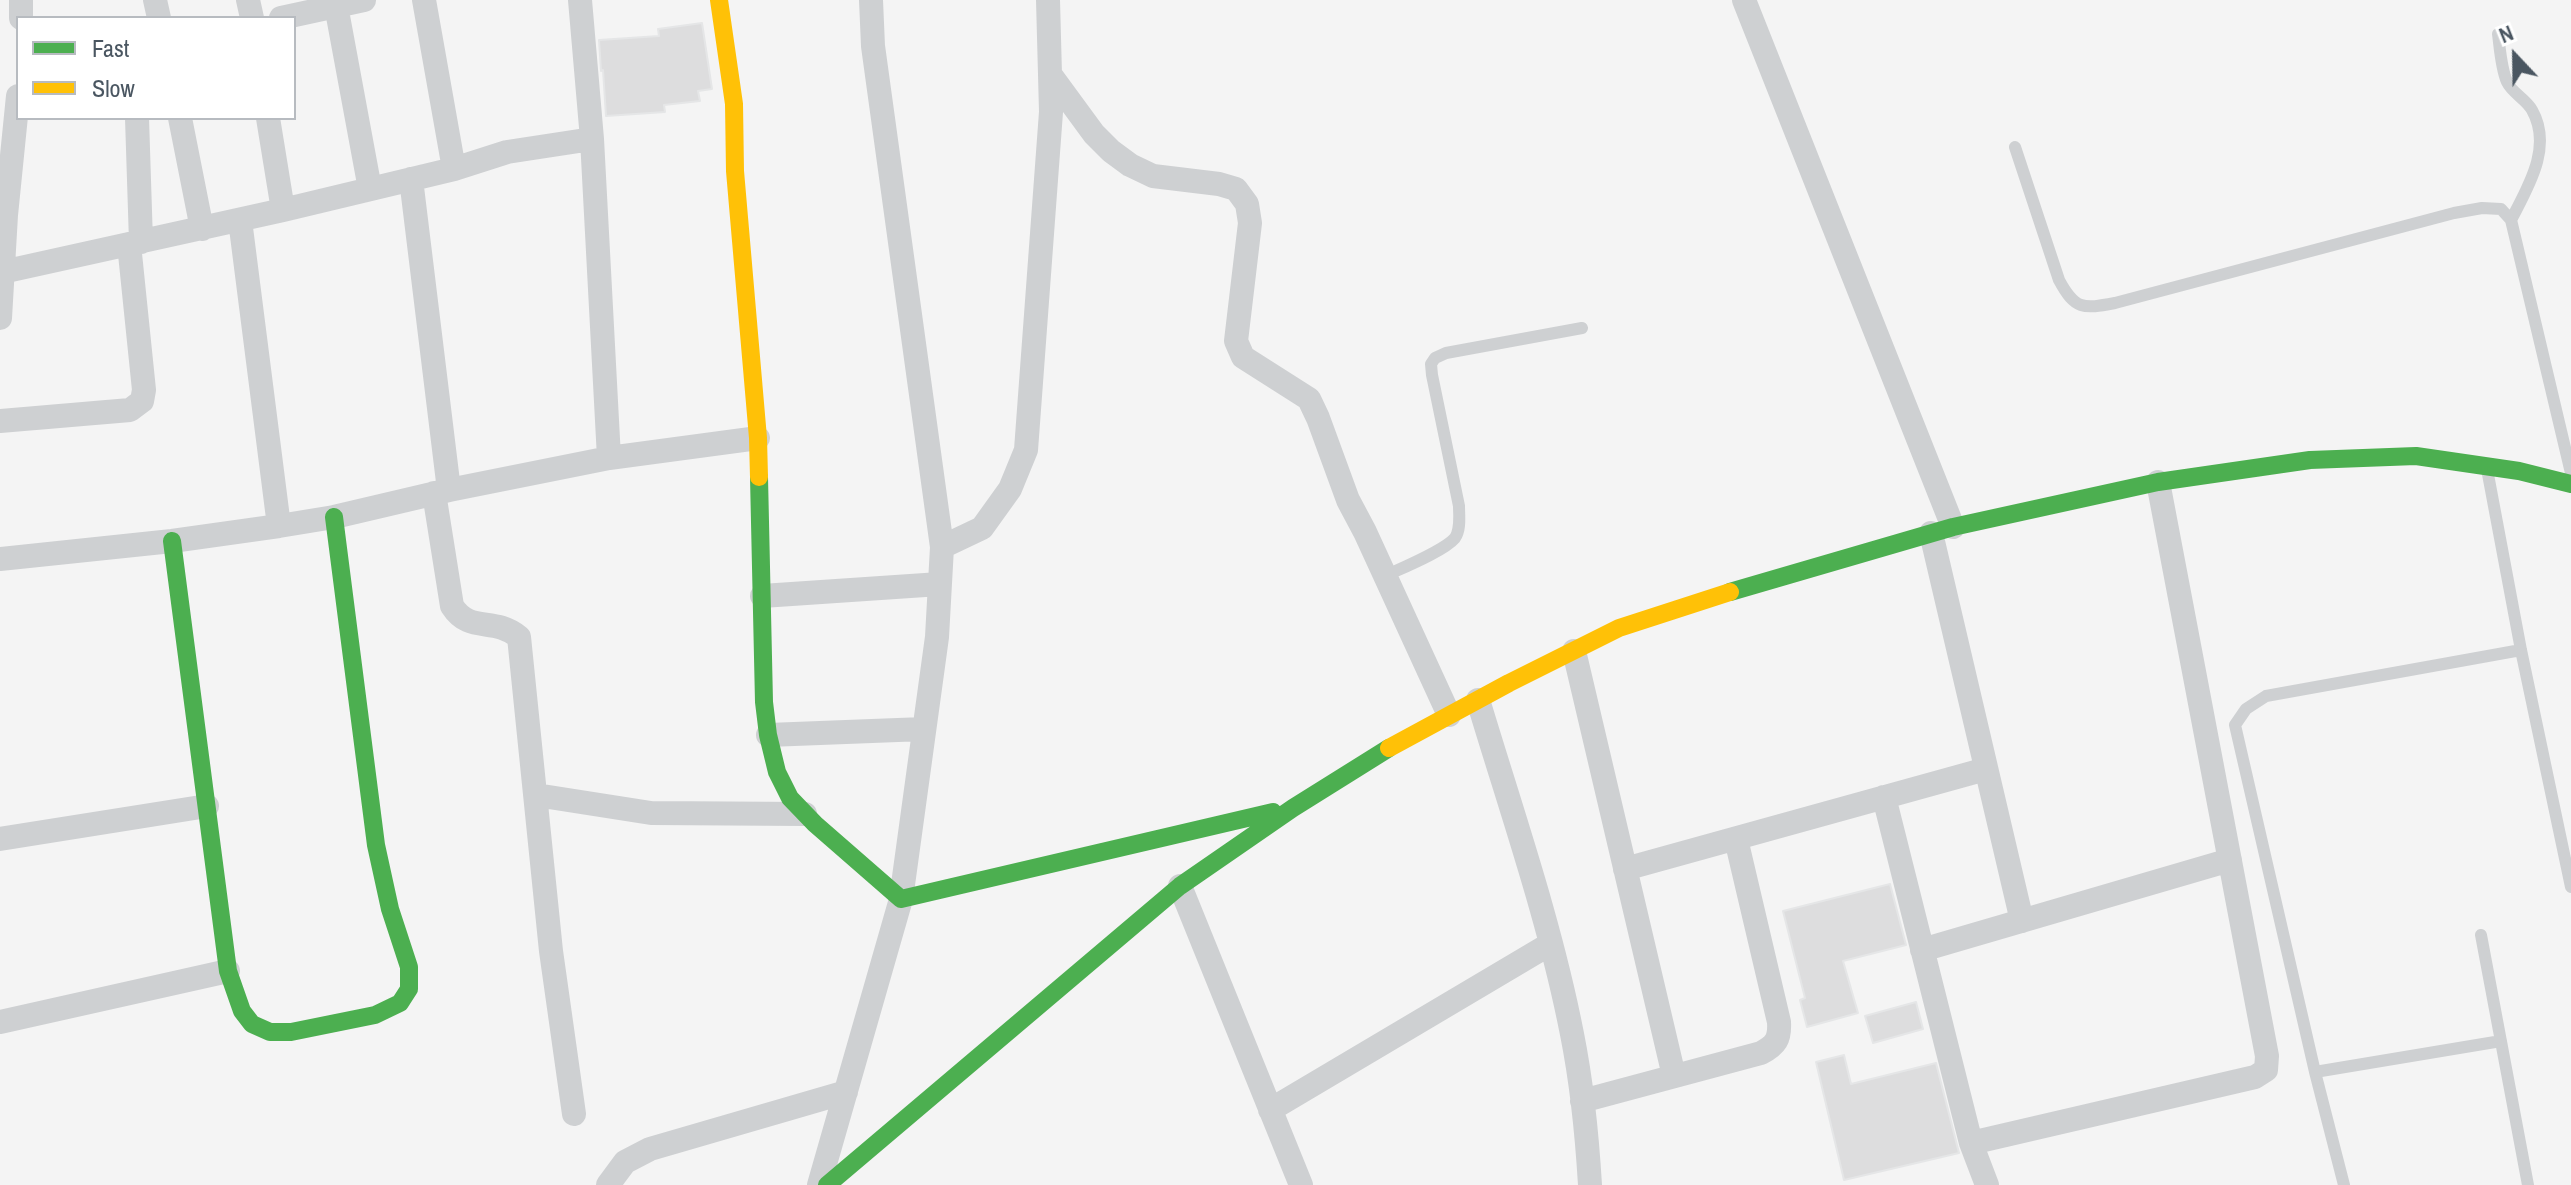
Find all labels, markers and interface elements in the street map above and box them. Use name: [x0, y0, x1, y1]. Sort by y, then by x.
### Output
legend: [16, 16, 296, 120]
north arrow: [2475, 16, 2555, 96]
text: N: [2494, 17, 2518, 50]
text: Fast: [92, 32, 129, 64]
text: Slow: [92, 72, 135, 104]

